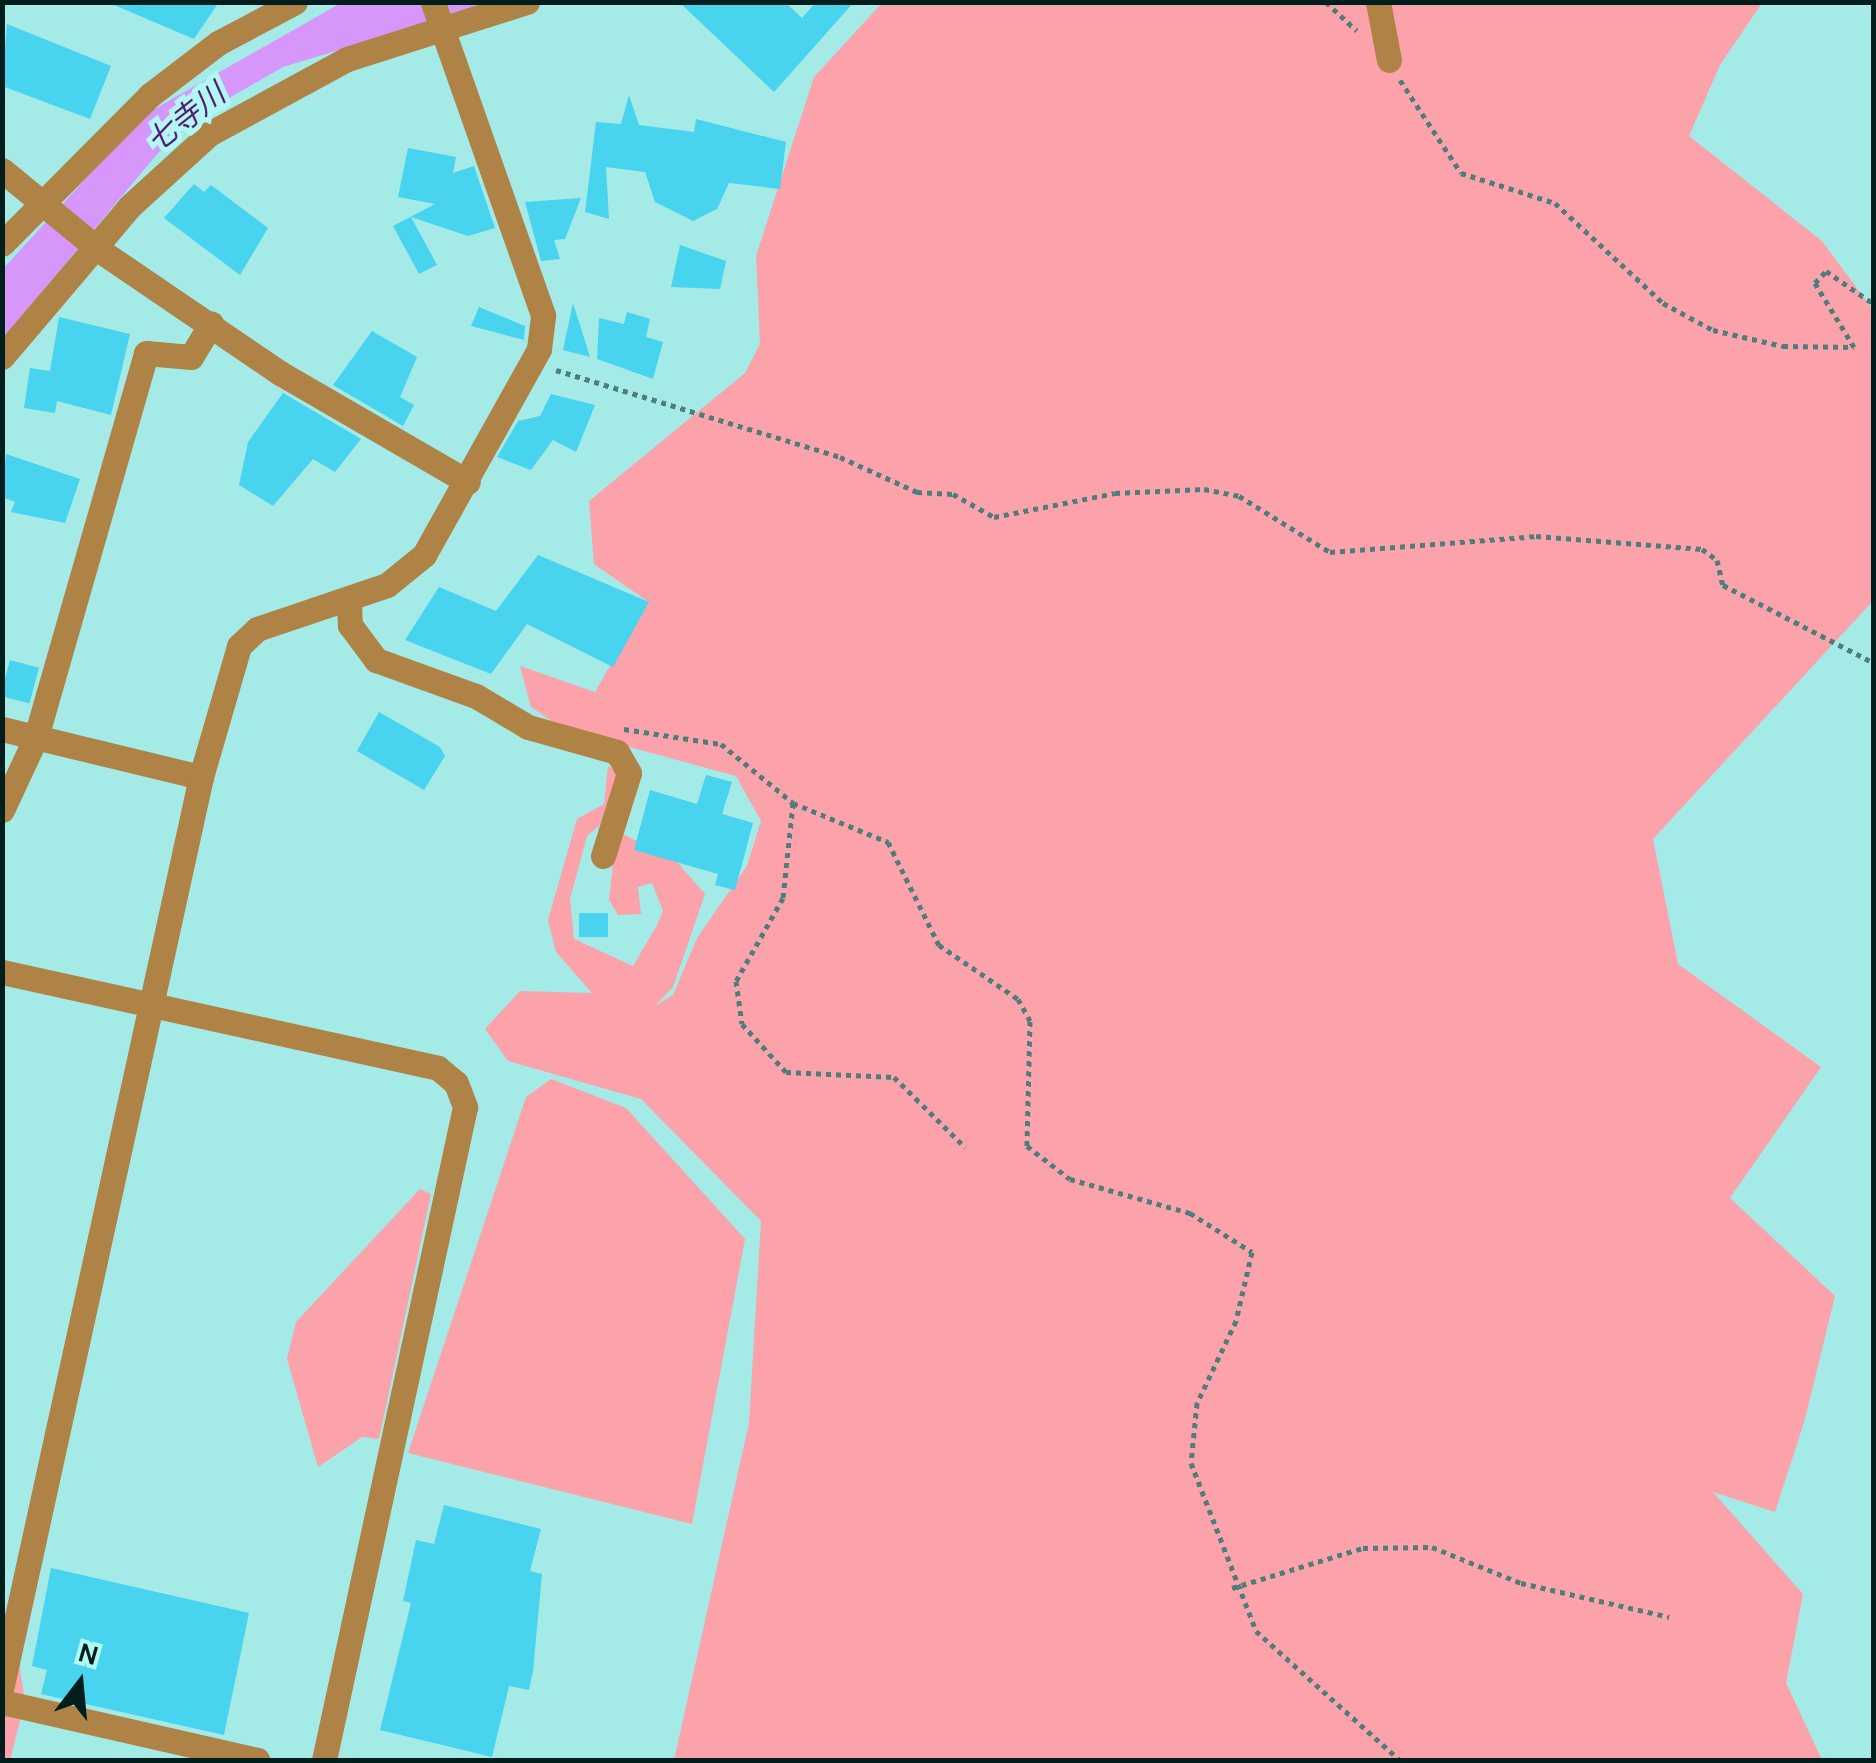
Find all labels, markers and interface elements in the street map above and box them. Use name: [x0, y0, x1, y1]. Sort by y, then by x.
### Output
water label: 七寺川: [139, 76, 233, 160]
north arrow: [30, 1633, 130, 1733]
text: N: [74, 1635, 103, 1672]

